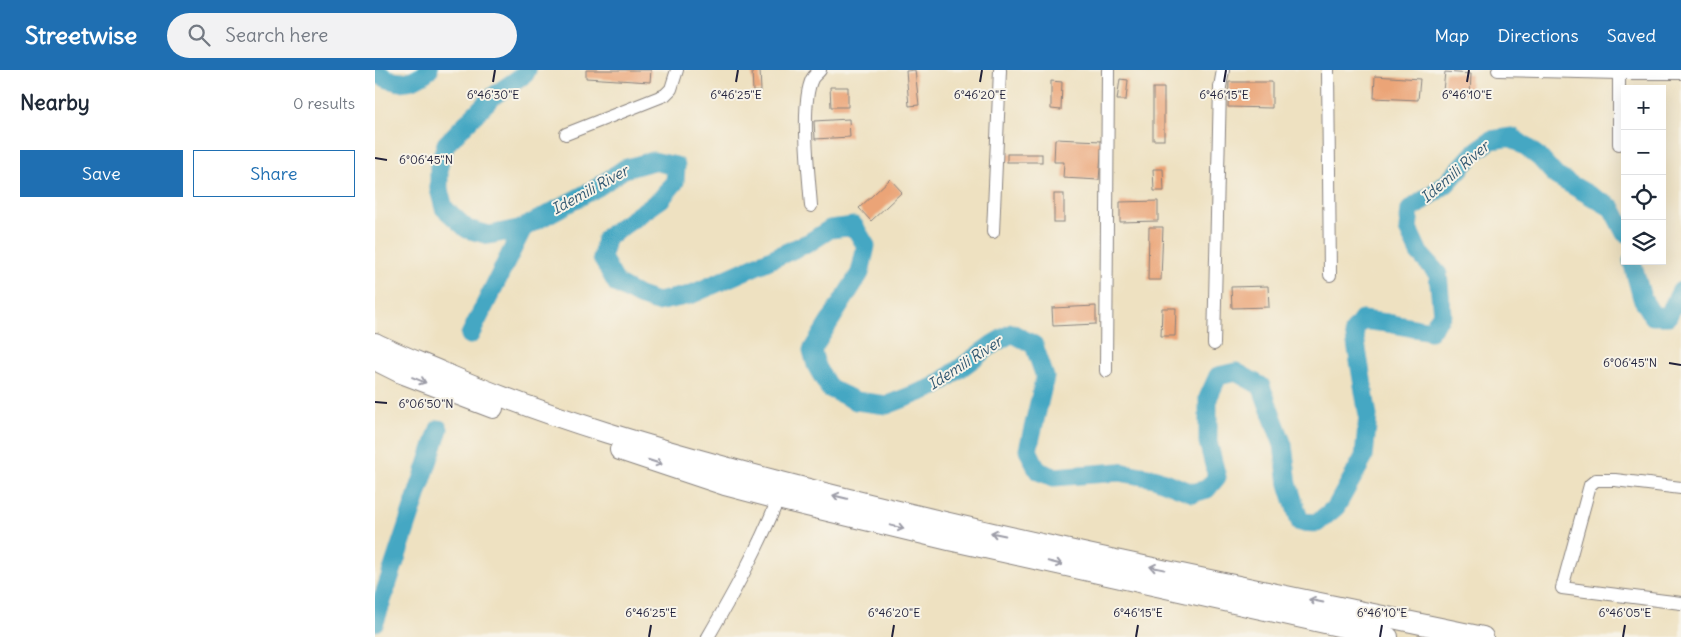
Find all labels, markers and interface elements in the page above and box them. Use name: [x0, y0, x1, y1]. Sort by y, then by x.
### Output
search box: [167, 13, 517, 58]
text: Streetwise: [25, 20, 137, 50]
icon: search: [185, 21, 213, 49]
text: Search here: [225, 23, 328, 47]
text: Map: [1434, 24, 1469, 47]
text: Directions: [1497, 24, 1579, 47]
text: Saved: [1607, 24, 1656, 47]
map controls: [1621, 85, 1666, 265]
button: +: [1621, 85, 1666, 130]
text: 6°46'30"E: [467, 87, 519, 102]
text: 6°46'25"E: [710, 87, 762, 102]
text: 6°46'20"E: [954, 87, 1006, 102]
text: 6°46'15"E: [1199, 87, 1249, 102]
text: 6°46'10"E: [1442, 87, 1492, 102]
text: Nearby: [20, 89, 90, 116]
text: 0 results: [293, 93, 355, 113]
button: −: [1621, 130, 1666, 175]
water label: Idemili River: [1417, 136, 1494, 206]
button: Save: [20, 150, 183, 197]
button: Share: [193, 150, 355, 197]
text: 6°06'45"N: [399, 152, 453, 167]
water label: Idemili River: [548, 160, 633, 218]
button: locate: [1621, 175, 1666, 220]
button: layers: [1621, 220, 1666, 265]
water label: Idemili River: [924, 331, 1007, 393]
text: 6°06'45"N: [1603, 355, 1657, 370]
one-way arrow: [411, 376, 426, 385]
text: 6°06'50"N: [398, 396, 454, 411]
one-way arrow: [647, 458, 663, 467]
one-way arrow: [832, 492, 848, 501]
one-way arrow: [888, 523, 904, 532]
one-way arrow: [990, 529, 1006, 538]
one-way arrow: [1047, 559, 1063, 568]
one-way arrow: [1149, 563, 1165, 572]
one-way arrow: [1308, 596, 1324, 606]
text: 6°46'25"E: [625, 605, 677, 620]
text: 6°46'20"E: [868, 605, 920, 620]
text: 6°46'15"E: [1113, 605, 1163, 620]
text: 6°46'10"E: [1357, 605, 1407, 620]
text: 6°46'05"E: [1599, 605, 1651, 620]

